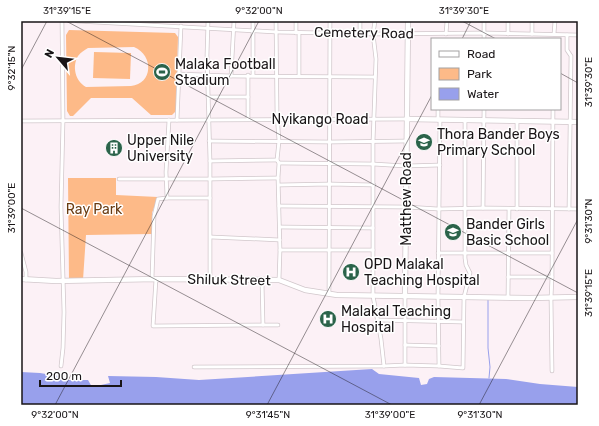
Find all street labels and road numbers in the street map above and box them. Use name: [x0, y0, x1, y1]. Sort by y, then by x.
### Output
street label: Cemetery Road: [314, 24, 414, 42]
street label: Nyikango Road: [271, 111, 369, 128]
street label: Matthew Road: [398, 152, 415, 246]
street label: Shiluk Street: [187, 271, 271, 289]

